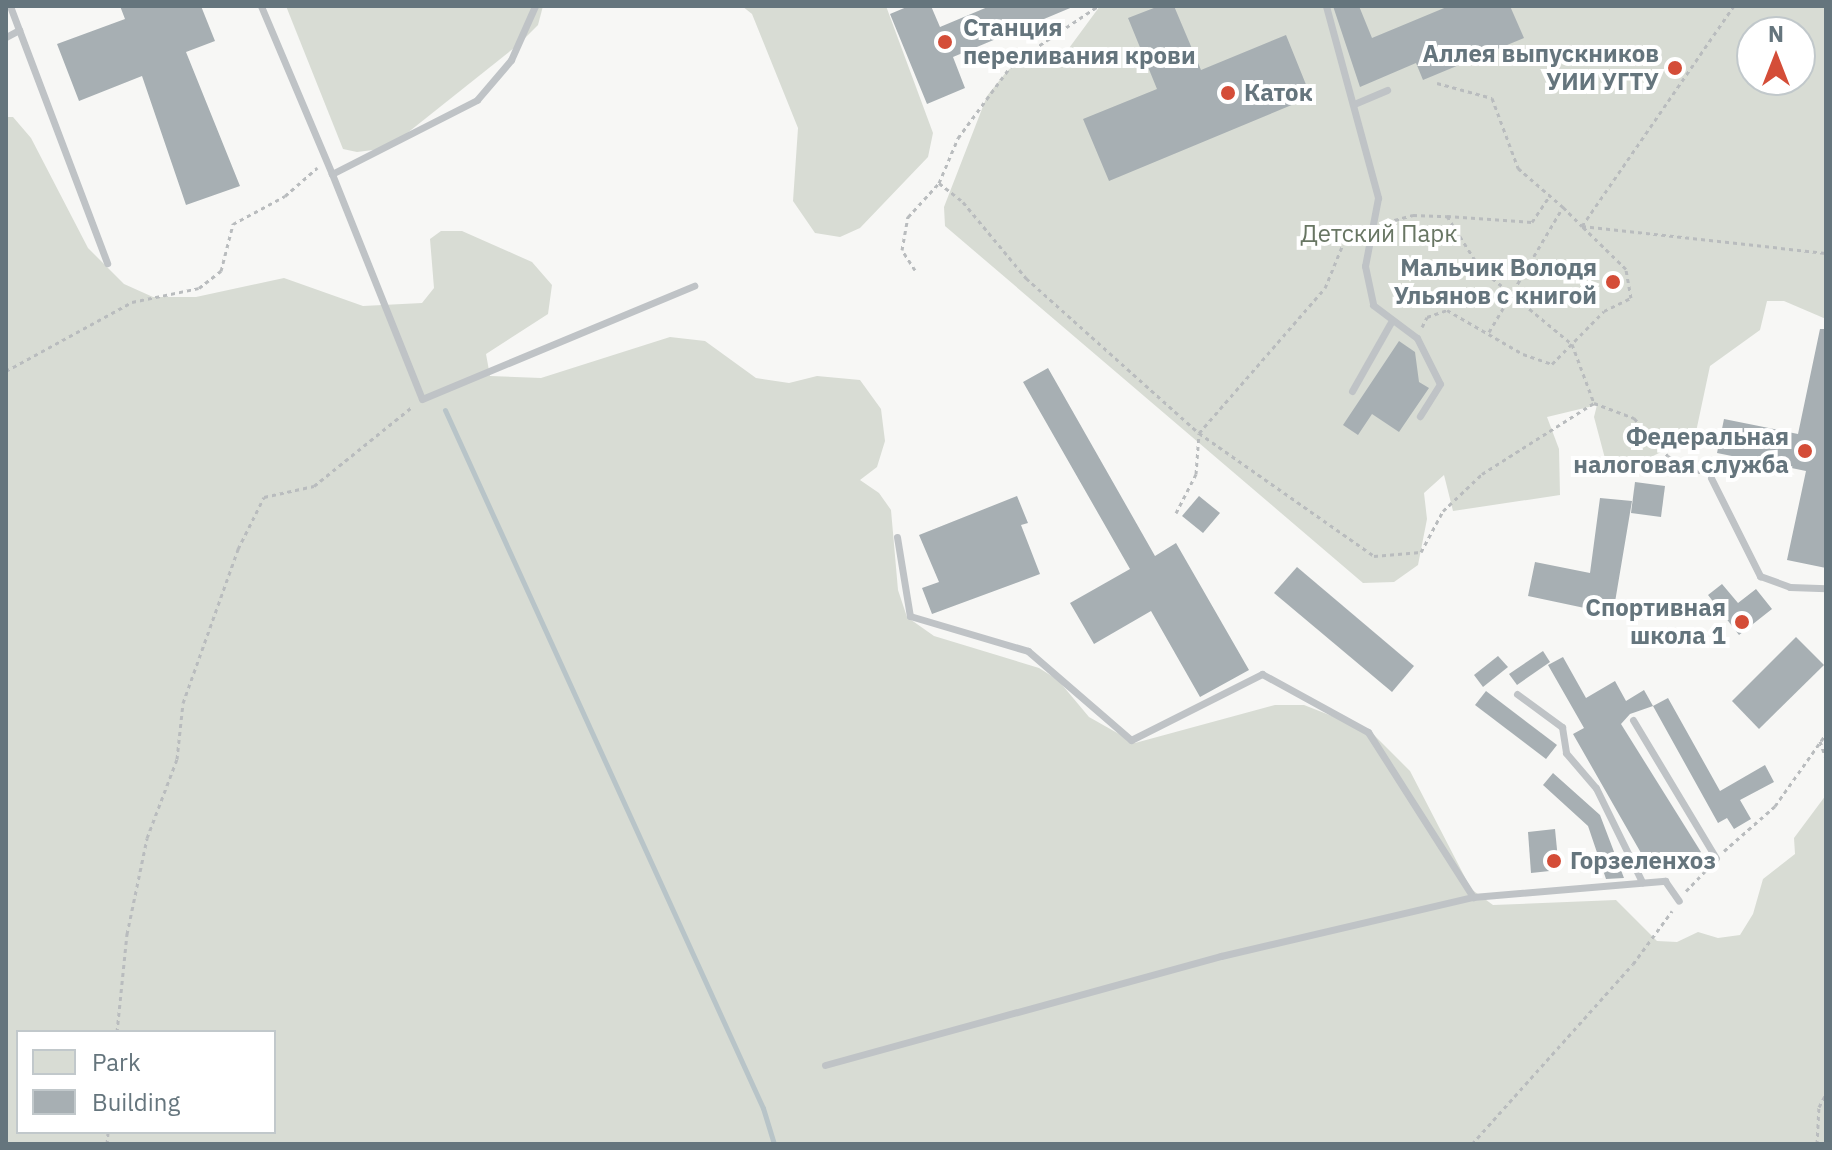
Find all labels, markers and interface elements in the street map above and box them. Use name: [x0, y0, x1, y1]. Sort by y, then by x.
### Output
place label: Станция переливания крови: [963, 14, 1196, 70]
north arrow: [1736, 16, 1816, 96]
text: N: [1768, 19, 1784, 48]
marker: Станция переливания крови: [934, 31, 956, 53]
place label: Аллея выпускников УИИ УГТУ: [1422, 40, 1659, 96]
marker: Аллея выпускников УИИ УГТУ: [1666, 59, 1684, 77]
place label: Каток: [1244, 79, 1313, 107]
marker: Каток: [1219, 84, 1237, 102]
park label: Детский Парк: [1301, 220, 1457, 248]
place label: Мальчик Володя Ульянов с книгой: [1394, 254, 1597, 310]
marker: Мальчик Володя Ульянов с книгой: [1604, 273, 1622, 291]
place label: Федеральная налоговая служба: [1573, 423, 1789, 479]
marker: Федеральная налоговая служба: [1796, 442, 1814, 460]
place label: Спортивная школа 1: [1585, 594, 1726, 650]
marker: Спортивная школа 1: [1733, 613, 1751, 631]
place label: Горзеленхоз: [1570, 847, 1716, 875]
marker: Горзеленхоз: [1545, 852, 1563, 870]
legend: [16, 1030, 276, 1134]
text: Park: [92, 1046, 141, 1078]
text: Building: [92, 1086, 180, 1118]

